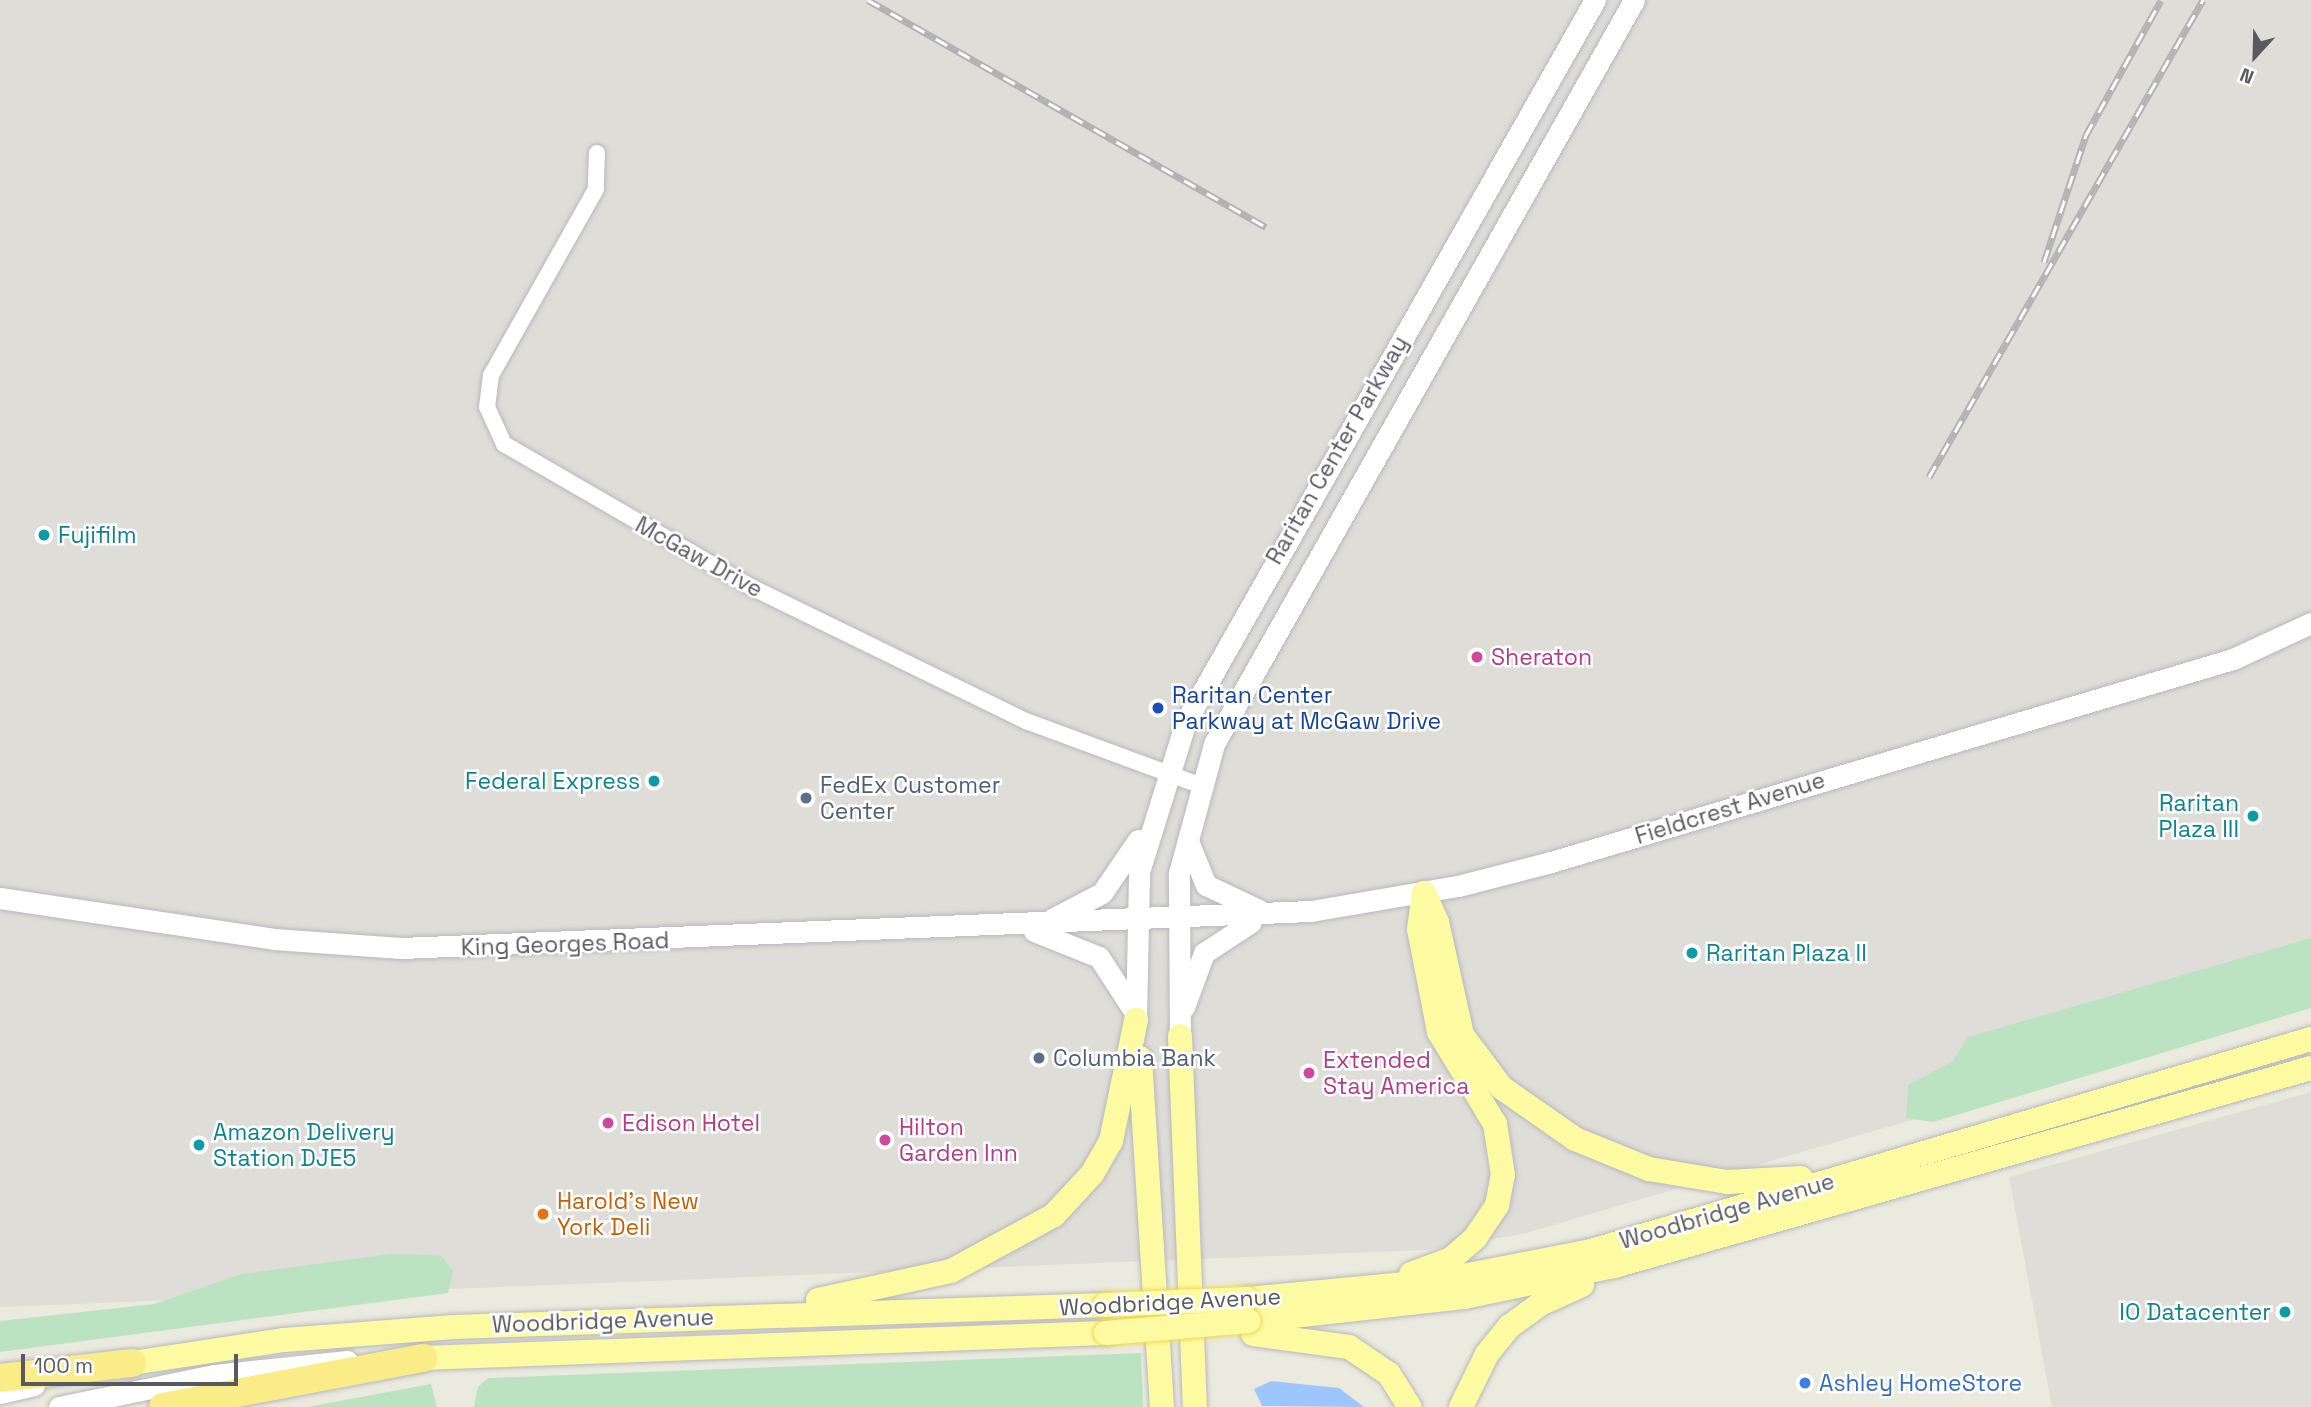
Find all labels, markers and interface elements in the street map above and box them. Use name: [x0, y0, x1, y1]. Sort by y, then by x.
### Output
north arrow: [2220, 21, 2290, 91]
text: N: [2236, 62, 2258, 90]
street label: Raritan Center Parkway: [1260, 331, 1414, 569]
street label: McGaw Drive: [631, 511, 767, 603]
place label: Fujifilm: [58, 521, 136, 549]
marker: Fujifilm: [36, 527, 52, 543]
place label: Sheraton: [1491, 643, 1592, 671]
marker: Sheraton: [1469, 649, 1485, 665]
place label: Raritan Center Parkway at McGaw Drive: [1172, 681, 1441, 735]
marker: Raritan Center Parkway at McGaw Drive: [1150, 700, 1166, 716]
street label: Fieldcrest Avenue: [1632, 766, 1828, 850]
place label: Federal Express: [465, 767, 640, 795]
place label: FedEx Customer Center: [820, 771, 1000, 825]
marker: Federal Express: [646, 773, 662, 789]
place label: Raritan Plaza III: [2158, 789, 2239, 843]
marker: FedEx Customer Center: [798, 790, 814, 806]
marker: Raritan Plaza III: [2245, 808, 2261, 824]
street label: King Georges Road: [460, 927, 670, 961]
place label: Raritan Plaza II: [1706, 939, 1867, 967]
marker: Raritan Plaza II: [1684, 945, 1700, 961]
place label: Columbia Bank: [1053, 1044, 1216, 1072]
place label: Extended Stay America: [1323, 1046, 1470, 1100]
marker: Columbia Bank: [1031, 1050, 1047, 1066]
marker: Extended Stay America: [1301, 1065, 1317, 1081]
place label: Edison Hotel: [622, 1109, 760, 1137]
place label: Hilton Garden Inn: [899, 1113, 1018, 1167]
marker: Edison Hotel: [600, 1115, 616, 1131]
place label: Amazon Delivery Station DJE5: [213, 1118, 395, 1172]
marker: Hilton Garden Inn: [877, 1132, 893, 1148]
marker: Amazon Delivery Station DJE5: [191, 1137, 207, 1153]
street label: Woodbridge Avenue: [1616, 1167, 1838, 1255]
place label: Harold's New York Deli: [557, 1187, 699, 1241]
marker: Harold's New York Deli: [535, 1206, 551, 1222]
street label: Woodbridge Avenue: [1058, 1282, 1282, 1322]
place label: IO Datacenter: [2119, 1298, 2271, 1326]
street label: Woodbridge Avenue: [491, 1303, 715, 1339]
marker: IO Datacenter: [2277, 1304, 2293, 1320]
scale bar: [24, 1340, 242, 1384]
text: 100 m: [34, 1352, 93, 1379]
place label: Ashley HomeStore: [1819, 1369, 2022, 1397]
marker: Ashley HomeStore: [1797, 1375, 1813, 1391]

